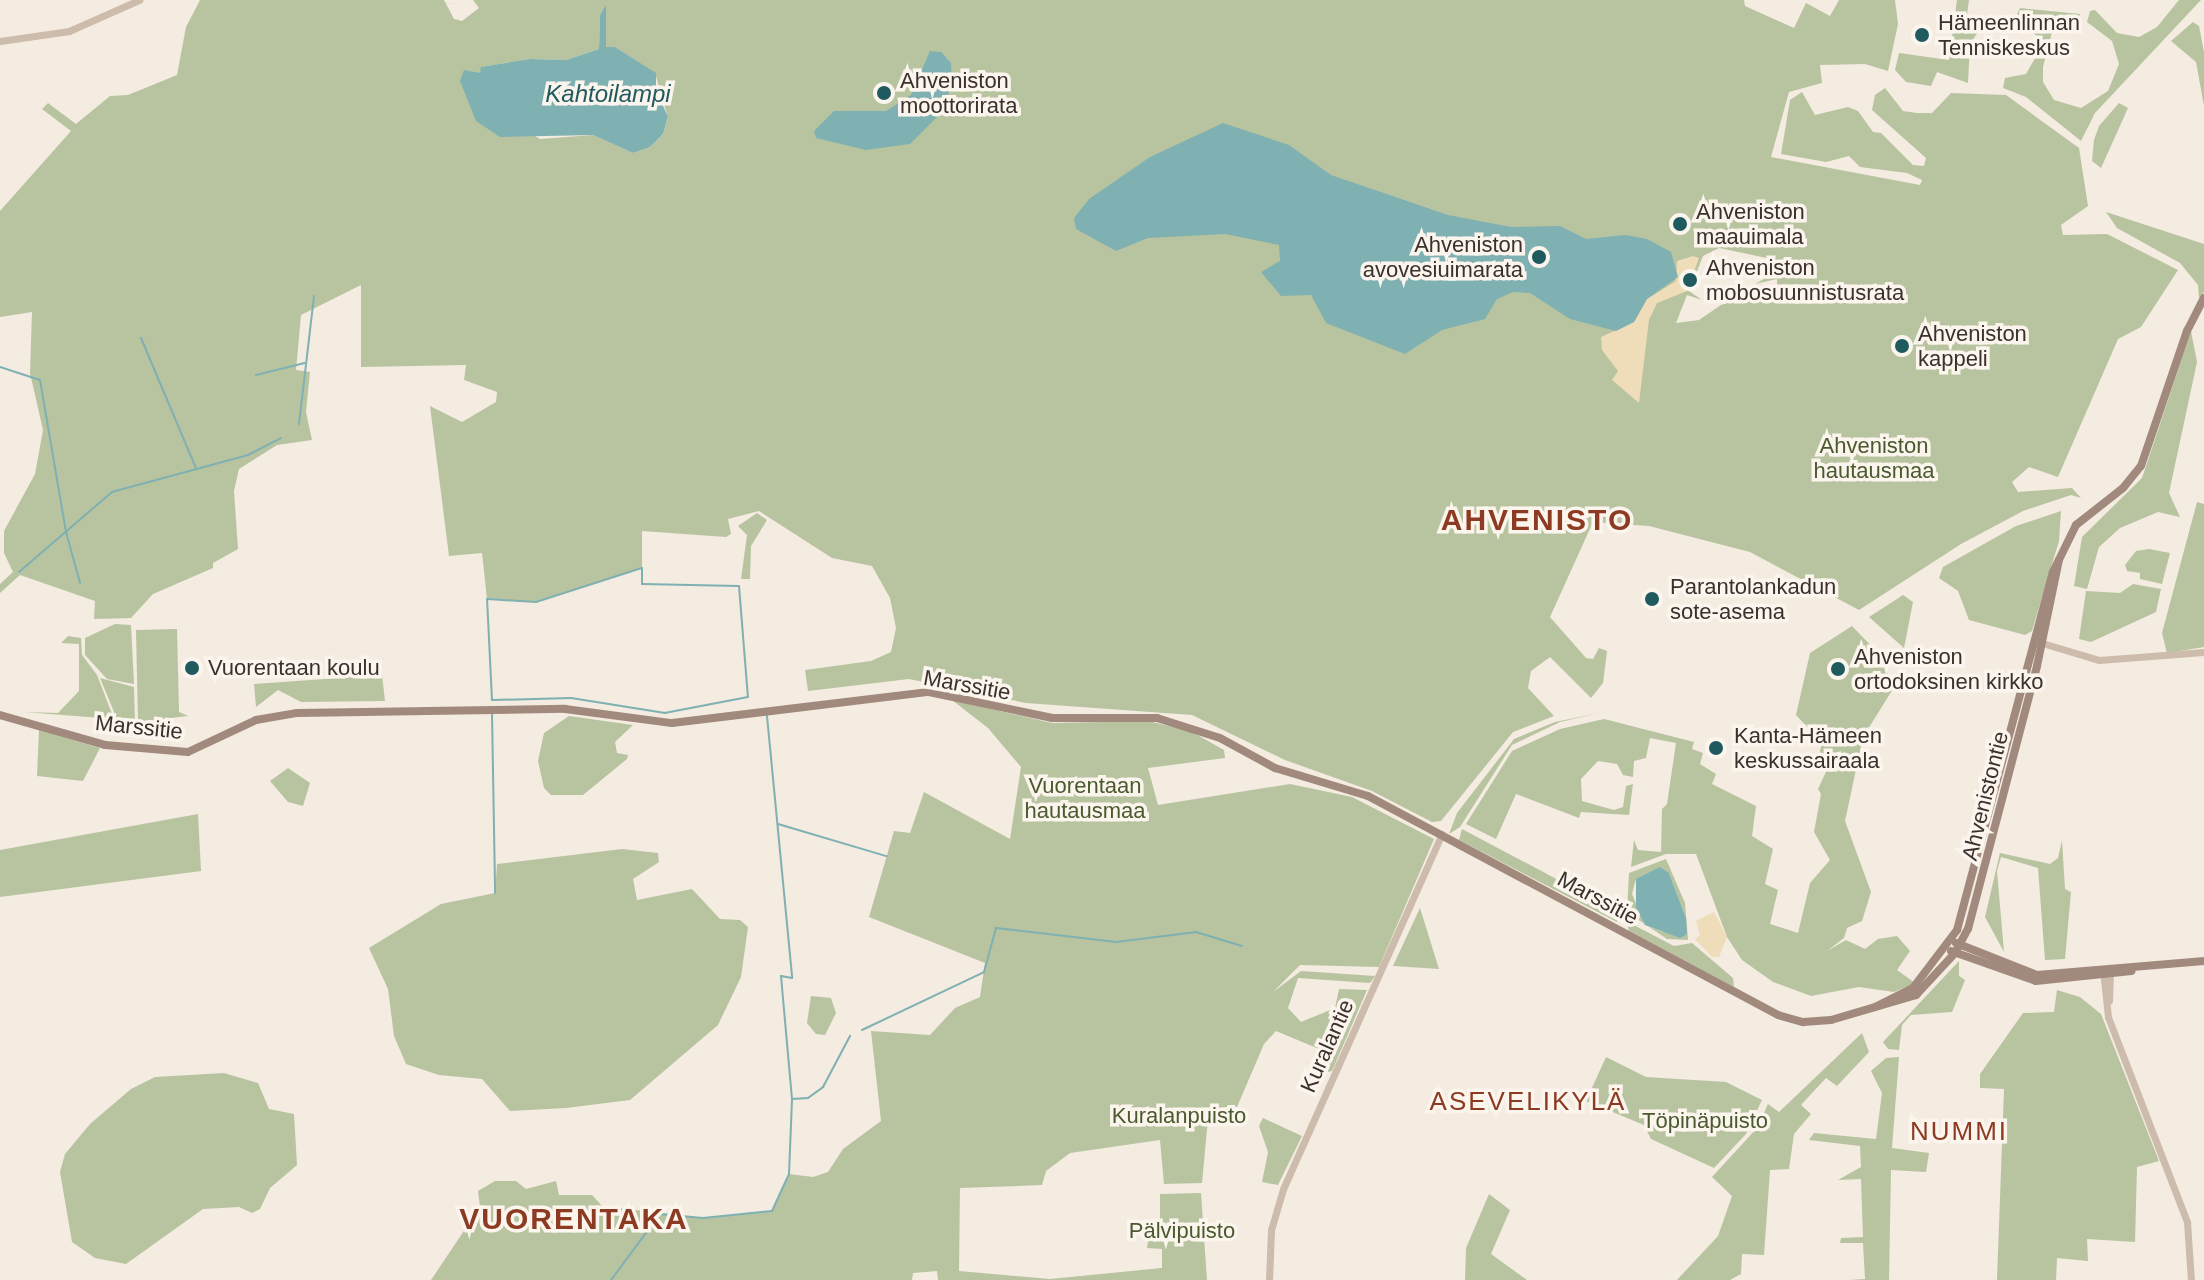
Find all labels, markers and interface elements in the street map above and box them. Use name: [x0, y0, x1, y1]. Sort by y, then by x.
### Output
place label: Hämeenlinnan Tenniskeskus: [1938, 9, 2080, 60]
marker: Hämeenlinnan Tenniskeskus: [1913, 26, 1931, 44]
place label: Ahveniston moottorirata: [900, 67, 1017, 118]
water label: Kahtoilampi: [545, 80, 671, 108]
marker: Ahveniston moottorirata: [875, 84, 893, 102]
place label: Ahveniston maauimala: [1696, 198, 1805, 250]
marker: Ahveniston maauimala: [1671, 215, 1689, 233]
place label: Ahveniston avovesiuimarata: [1363, 231, 1523, 282]
marker: Ahveniston avovesiuimarata: [1530, 248, 1548, 266]
place label: Ahveniston mobosuunnistusrata: [1706, 254, 1904, 306]
marker: Ahveniston mobosuunnistusrata: [1681, 271, 1699, 289]
place label: Ahveniston kappeli: [1918, 320, 2027, 372]
marker: Ahveniston kappeli: [1893, 337, 1911, 355]
park label: Ahveniston hautausmaa: [1813, 432, 1935, 484]
district label: AHVENISTO: [1441, 502, 1633, 538]
place label: Parantolankadun sote-asema: [1670, 573, 1836, 624]
marker: Parantolankadun sote-asema: [1641, 588, 1663, 610]
place label: Ahveniston ortodoksinen kirkko: [1854, 643, 2044, 694]
place label: Vuorentaan koulu: [208, 655, 380, 681]
marker: Vuorentaan koulu: [183, 659, 201, 677]
marker: Ahveniston ortodoksinen kirkko: [1829, 660, 1847, 678]
street label: Marssitie: [921, 664, 1013, 706]
street label: Marssitie: [94, 709, 184, 745]
place label: Kanta-Hämeen keskussairaala: [1734, 722, 1882, 774]
street label: Ahvenistontie: [1956, 729, 2014, 863]
marker: Kanta-Hämeen keskussairaala: [1705, 737, 1727, 759]
park label: Vuorentaan hautausmaa: [1024, 772, 1146, 824]
street label: Marssitie: [1553, 866, 1643, 930]
street label: Kuralantie: [1295, 995, 1359, 1097]
district label: ASEVELIKYLÄ: [1430, 1086, 1626, 1118]
park label: Kuralanpuisto: [1112, 1103, 1246, 1129]
park label: Töpinäpuisto: [1642, 1108, 1768, 1134]
district label: NUMMI: [1910, 1116, 2008, 1148]
district label: VUORENTAKA: [459, 1201, 689, 1237]
park label: Pälvipuisto: [1129, 1218, 1235, 1244]

